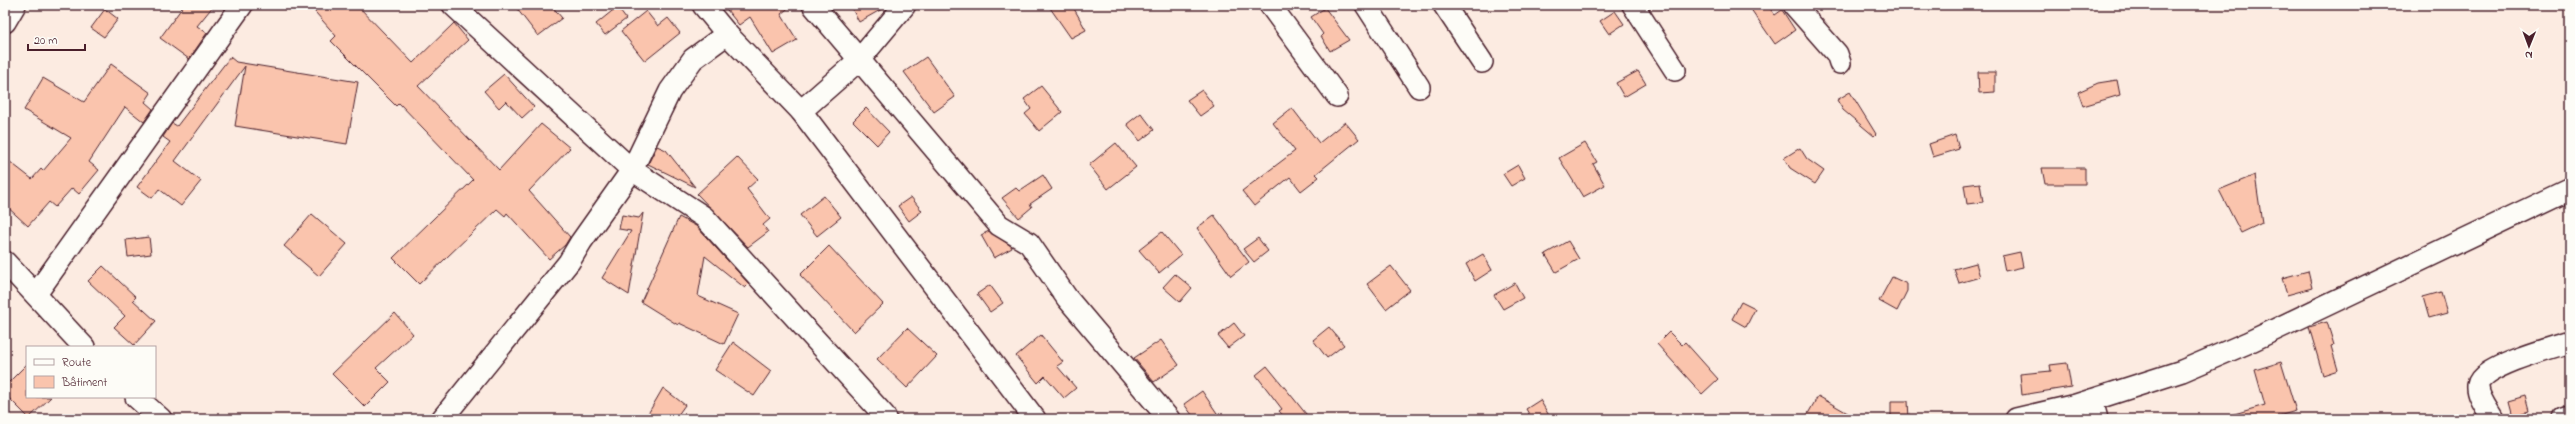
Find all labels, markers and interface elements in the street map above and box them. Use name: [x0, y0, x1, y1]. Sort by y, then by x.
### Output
scale bar: [28, 26, 85, 52]
north arrow: [2509, 26, 2549, 66]
text: 20 m: [34, 32, 57, 50]
text: N: [2525, 47, 2533, 63]
legend: [26, 346, 156, 398]
text: Route: [62, 354, 92, 372]
text: Bâtiment: [61, 374, 107, 392]

